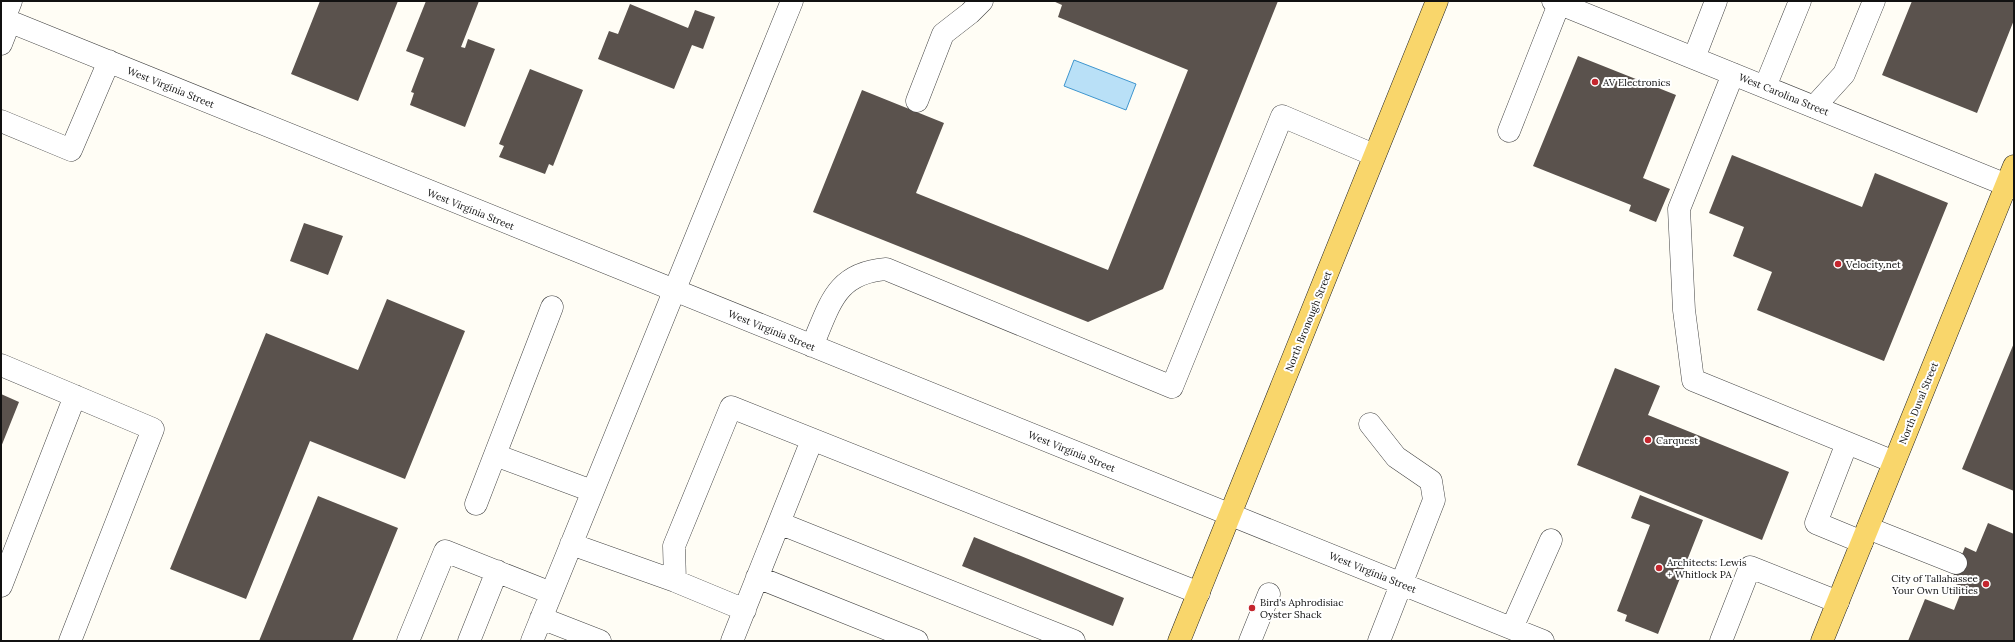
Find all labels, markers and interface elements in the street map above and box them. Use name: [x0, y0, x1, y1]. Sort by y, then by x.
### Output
street label: West Virginia Street: [125, 64, 217, 111]
street label: West Carolina Street: [1737, 70, 1831, 119]
place label: AV Electronics: [1602, 76, 1671, 89]
marker: AV Electronics: [1590, 77, 1600, 87]
street label: West Virginia Street: [425, 186, 517, 233]
place label: Velocity.net: [1845, 258, 1901, 271]
marker: Velocity.net: [1833, 259, 1843, 269]
street label: North Bronough Street: [1282, 269, 1335, 373]
street label: West Virginia Street: [726, 307, 818, 354]
street label: North Duval Street: [1896, 360, 1941, 446]
street label: West Virginia Street: [1026, 428, 1118, 475]
place label: Carquest: [1656, 434, 1698, 447]
marker: Carquest: [1643, 435, 1653, 445]
street label: West Virginia Street: [1327, 549, 1419, 596]
place label: Architects: Lewis + Whitlock PA: [1666, 556, 1747, 581]
marker: Architects: Lewis + Whitlock PA: [1654, 563, 1664, 573]
place label: City of Tallahassee Your Own Utilities: [1891, 572, 1979, 597]
marker: City of Tallahassee Your Own Utilities: [1981, 579, 1991, 589]
place label: Bird's Aphrodisiac Oyster Shack: [1260, 596, 1344, 621]
marker: Bird's Aphrodisiac Oyster Shack: [1247, 603, 1257, 613]

